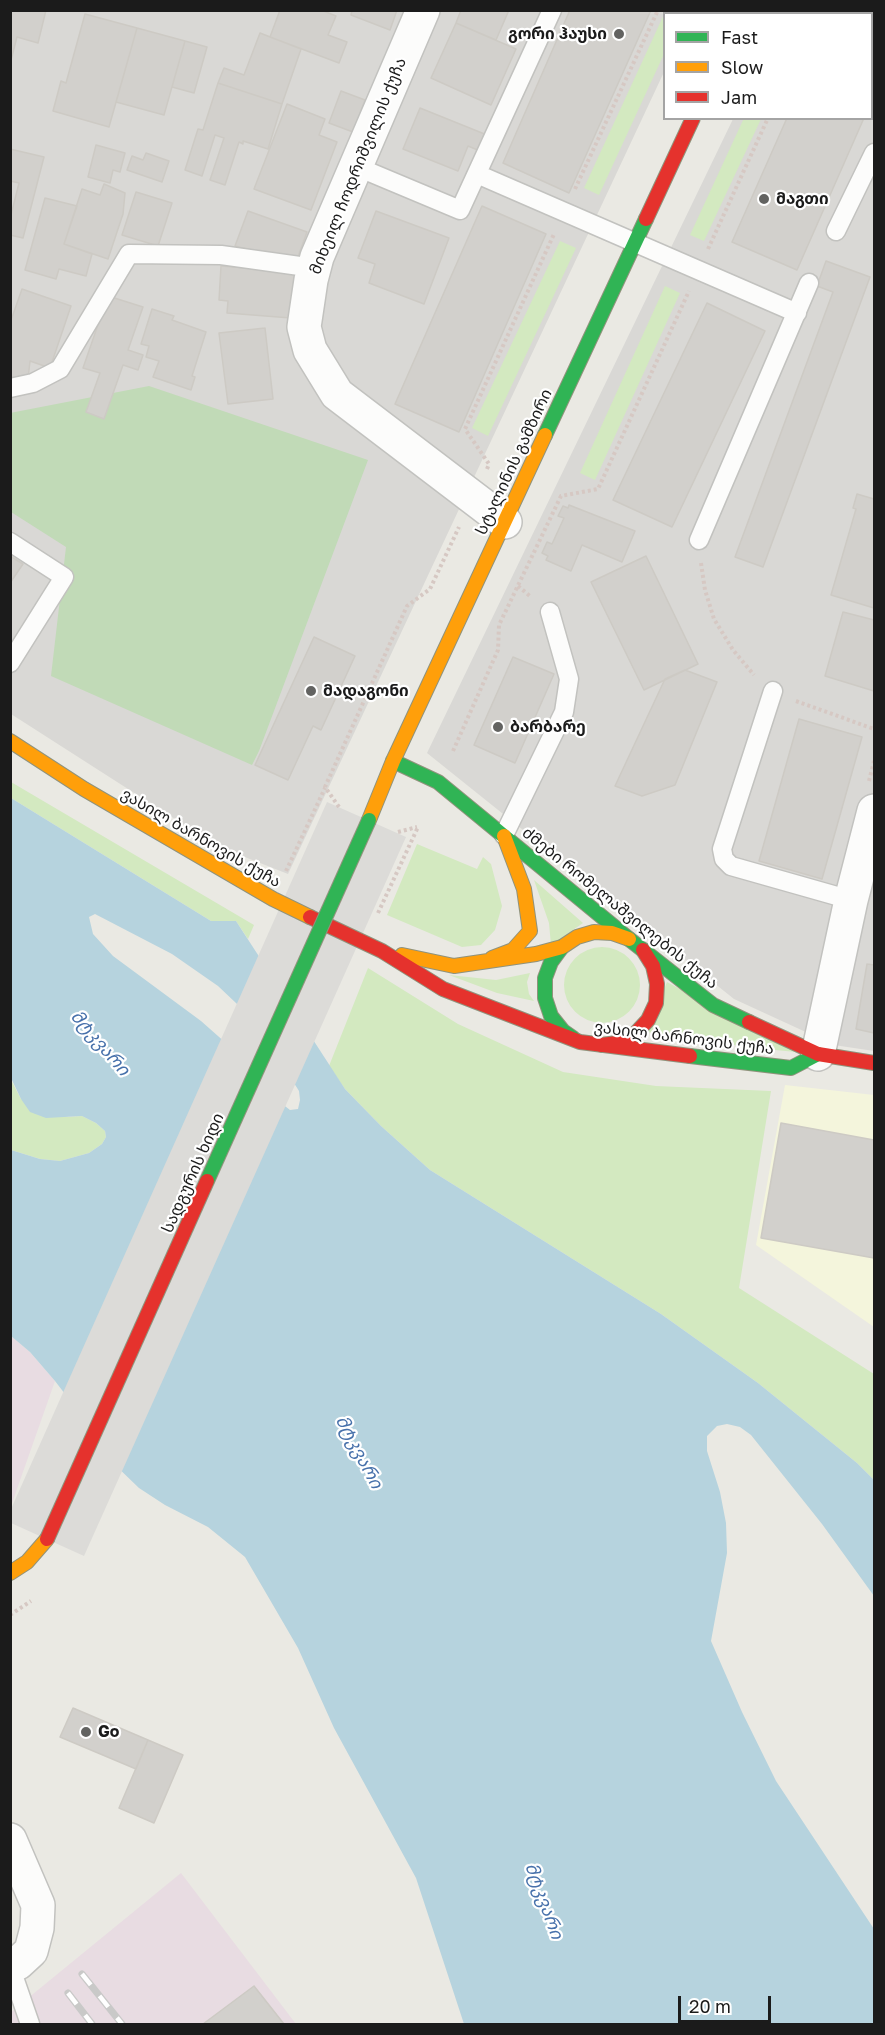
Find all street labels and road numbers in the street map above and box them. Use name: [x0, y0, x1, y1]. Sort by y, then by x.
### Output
street label: მიხეილ ჩოდრიშვილის ქუჩა: [306, 55, 410, 277]
street label: სტალინის გამზირი: [472, 386, 556, 538]
street label: ვასილ ბარნოვის ქუჩა: [118, 784, 284, 892]
street label: ძმები რომელაშვილების ქუჩა: [518, 823, 722, 993]
street label: ვასილ ბარნოვის ქუჩა: [593, 1017, 775, 1059]
street label: სადგურის ხიდი: [158, 1110, 228, 1236]

